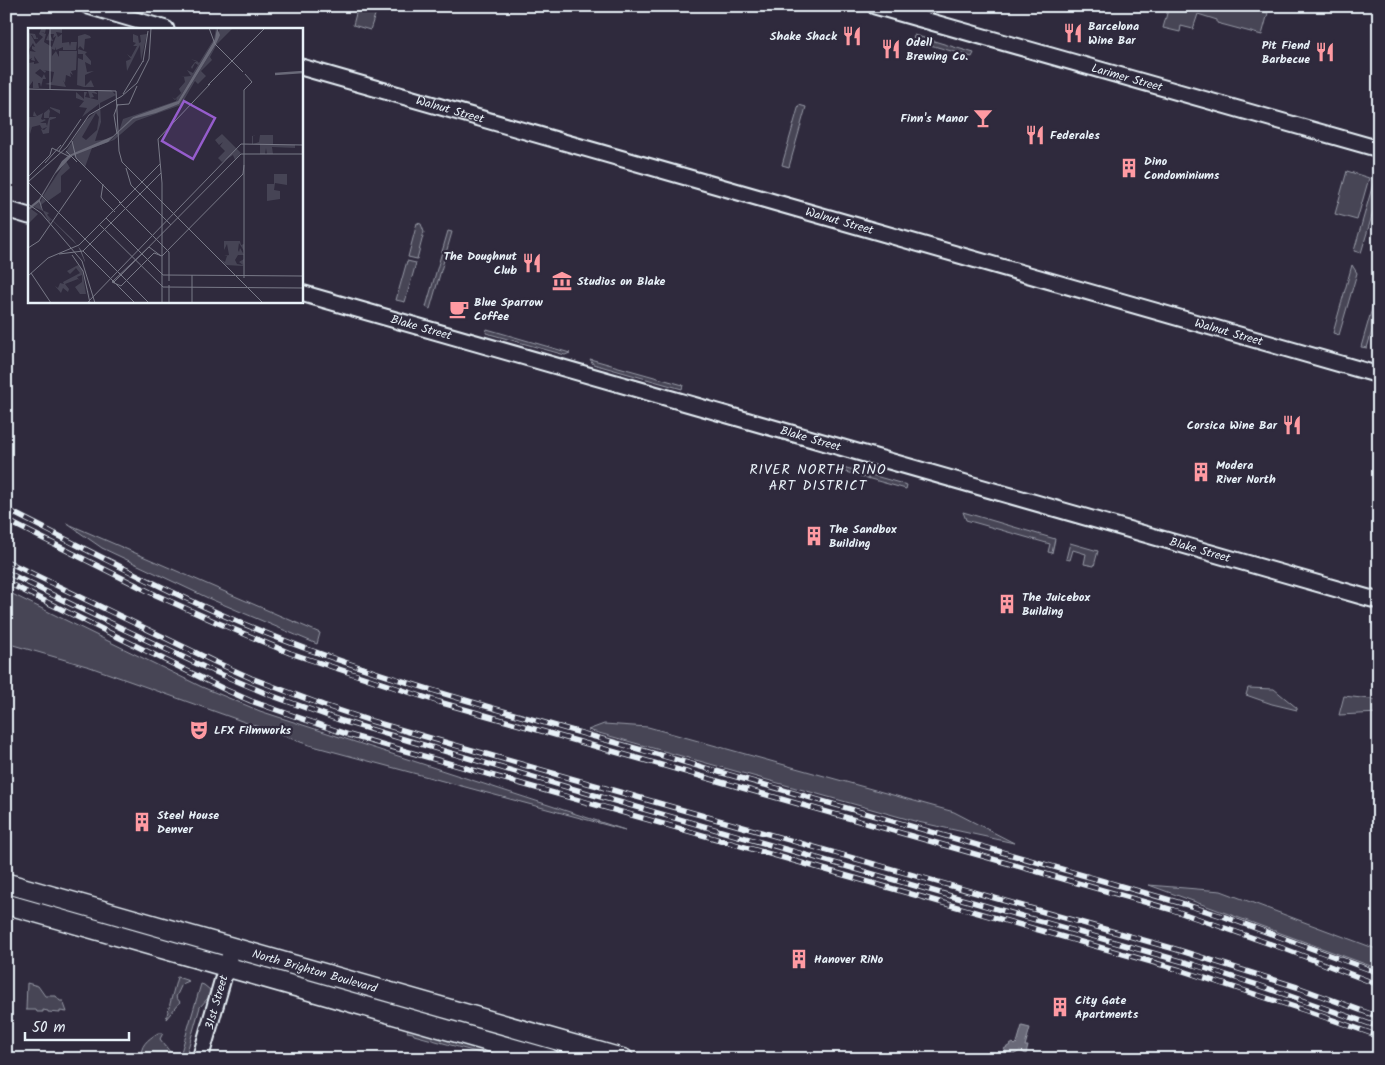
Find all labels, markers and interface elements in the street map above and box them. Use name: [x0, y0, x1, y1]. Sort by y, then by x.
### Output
place label: Barcelona Wine Bar: [1088, 17, 1139, 50]
restaurant icon: Barcelona Wine Bar: [1062, 22, 1084, 44]
restaurant icon: Shake Shack: [841, 25, 863, 47]
place label: Shake Shack: [770, 27, 838, 46]
inset map: [28, 28, 302, 302]
place label: Odell Brewing Co.: [906, 33, 968, 66]
place label: Pit Fiend Barbecue: [1262, 36, 1311, 69]
restaurant icon: Odell Brewing Co.: [880, 38, 902, 60]
restaurant icon: Pit Fiend Barbecue: [1314, 41, 1336, 63]
street label: Larimer Street: [1089, 59, 1165, 97]
street label: Walnut Street: [414, 91, 487, 129]
bar icon: Finn's Manor: [972, 107, 994, 129]
place label: Finn's Manor: [901, 109, 969, 128]
restaurant icon: Federales: [1024, 124, 1046, 146]
place label: Federales: [1050, 126, 1100, 145]
place label: Dino Condominiums: [1144, 152, 1220, 185]
building icon: Dino Condominiums: [1118, 157, 1140, 179]
street label: Walnut Street: [803, 203, 876, 240]
place label: The Doughnut Club: [444, 247, 518, 280]
restaurant icon: The Doughnut Club: [521, 252, 543, 274]
museum icon: Studios on Blake: [551, 270, 573, 292]
place label: Studios on Blake: [577, 272, 666, 291]
place label: Blue Sparrow Coffee: [474, 293, 543, 326]
cafe icon: Blue Sparrow Coffee: [448, 298, 470, 320]
street label: Blake Street: [388, 310, 454, 346]
street label: Walnut Street: [1192, 314, 1265, 351]
restaurant icon: Corsica Wine Bar: [1281, 414, 1303, 436]
place label: Corsica Wine Bar: [1187, 416, 1278, 435]
street label: Blake Street: [778, 421, 844, 457]
place label: Modera River North: [1216, 456, 1276, 489]
district label: RIVER NORTH RINO ART DISTRICT: [749, 459, 887, 497]
building icon: Modera River North: [1190, 461, 1212, 483]
place label: The Sandbox Building: [829, 520, 897, 553]
building icon: The Sandbox Building: [803, 525, 825, 547]
street label: Blake Street: [1167, 533, 1233, 568]
place label: The Juicebox Building: [1022, 588, 1091, 621]
building icon: The Juicebox Building: [996, 593, 1018, 615]
theatre icon: LFX Filmworks: [188, 719, 210, 741]
place label: LFX Filmworks: [214, 721, 292, 740]
place label: Steel House Denver: [157, 806, 219, 839]
building icon: Steel House Denver: [131, 811, 153, 833]
street label: North Brighton Boulevard: [250, 945, 380, 999]
building icon: Hanover RiNo: [788, 948, 810, 970]
place label: Hanover RiNo: [814, 950, 884, 969]
street label: 31st Street: [200, 973, 234, 1032]
place label: City Gate Apartments: [1075, 991, 1139, 1024]
building icon: City Gate Apartments: [1049, 996, 1071, 1018]
scale bar: [25, 1010, 129, 1042]
text: 50 m: [32, 1016, 66, 1040]

